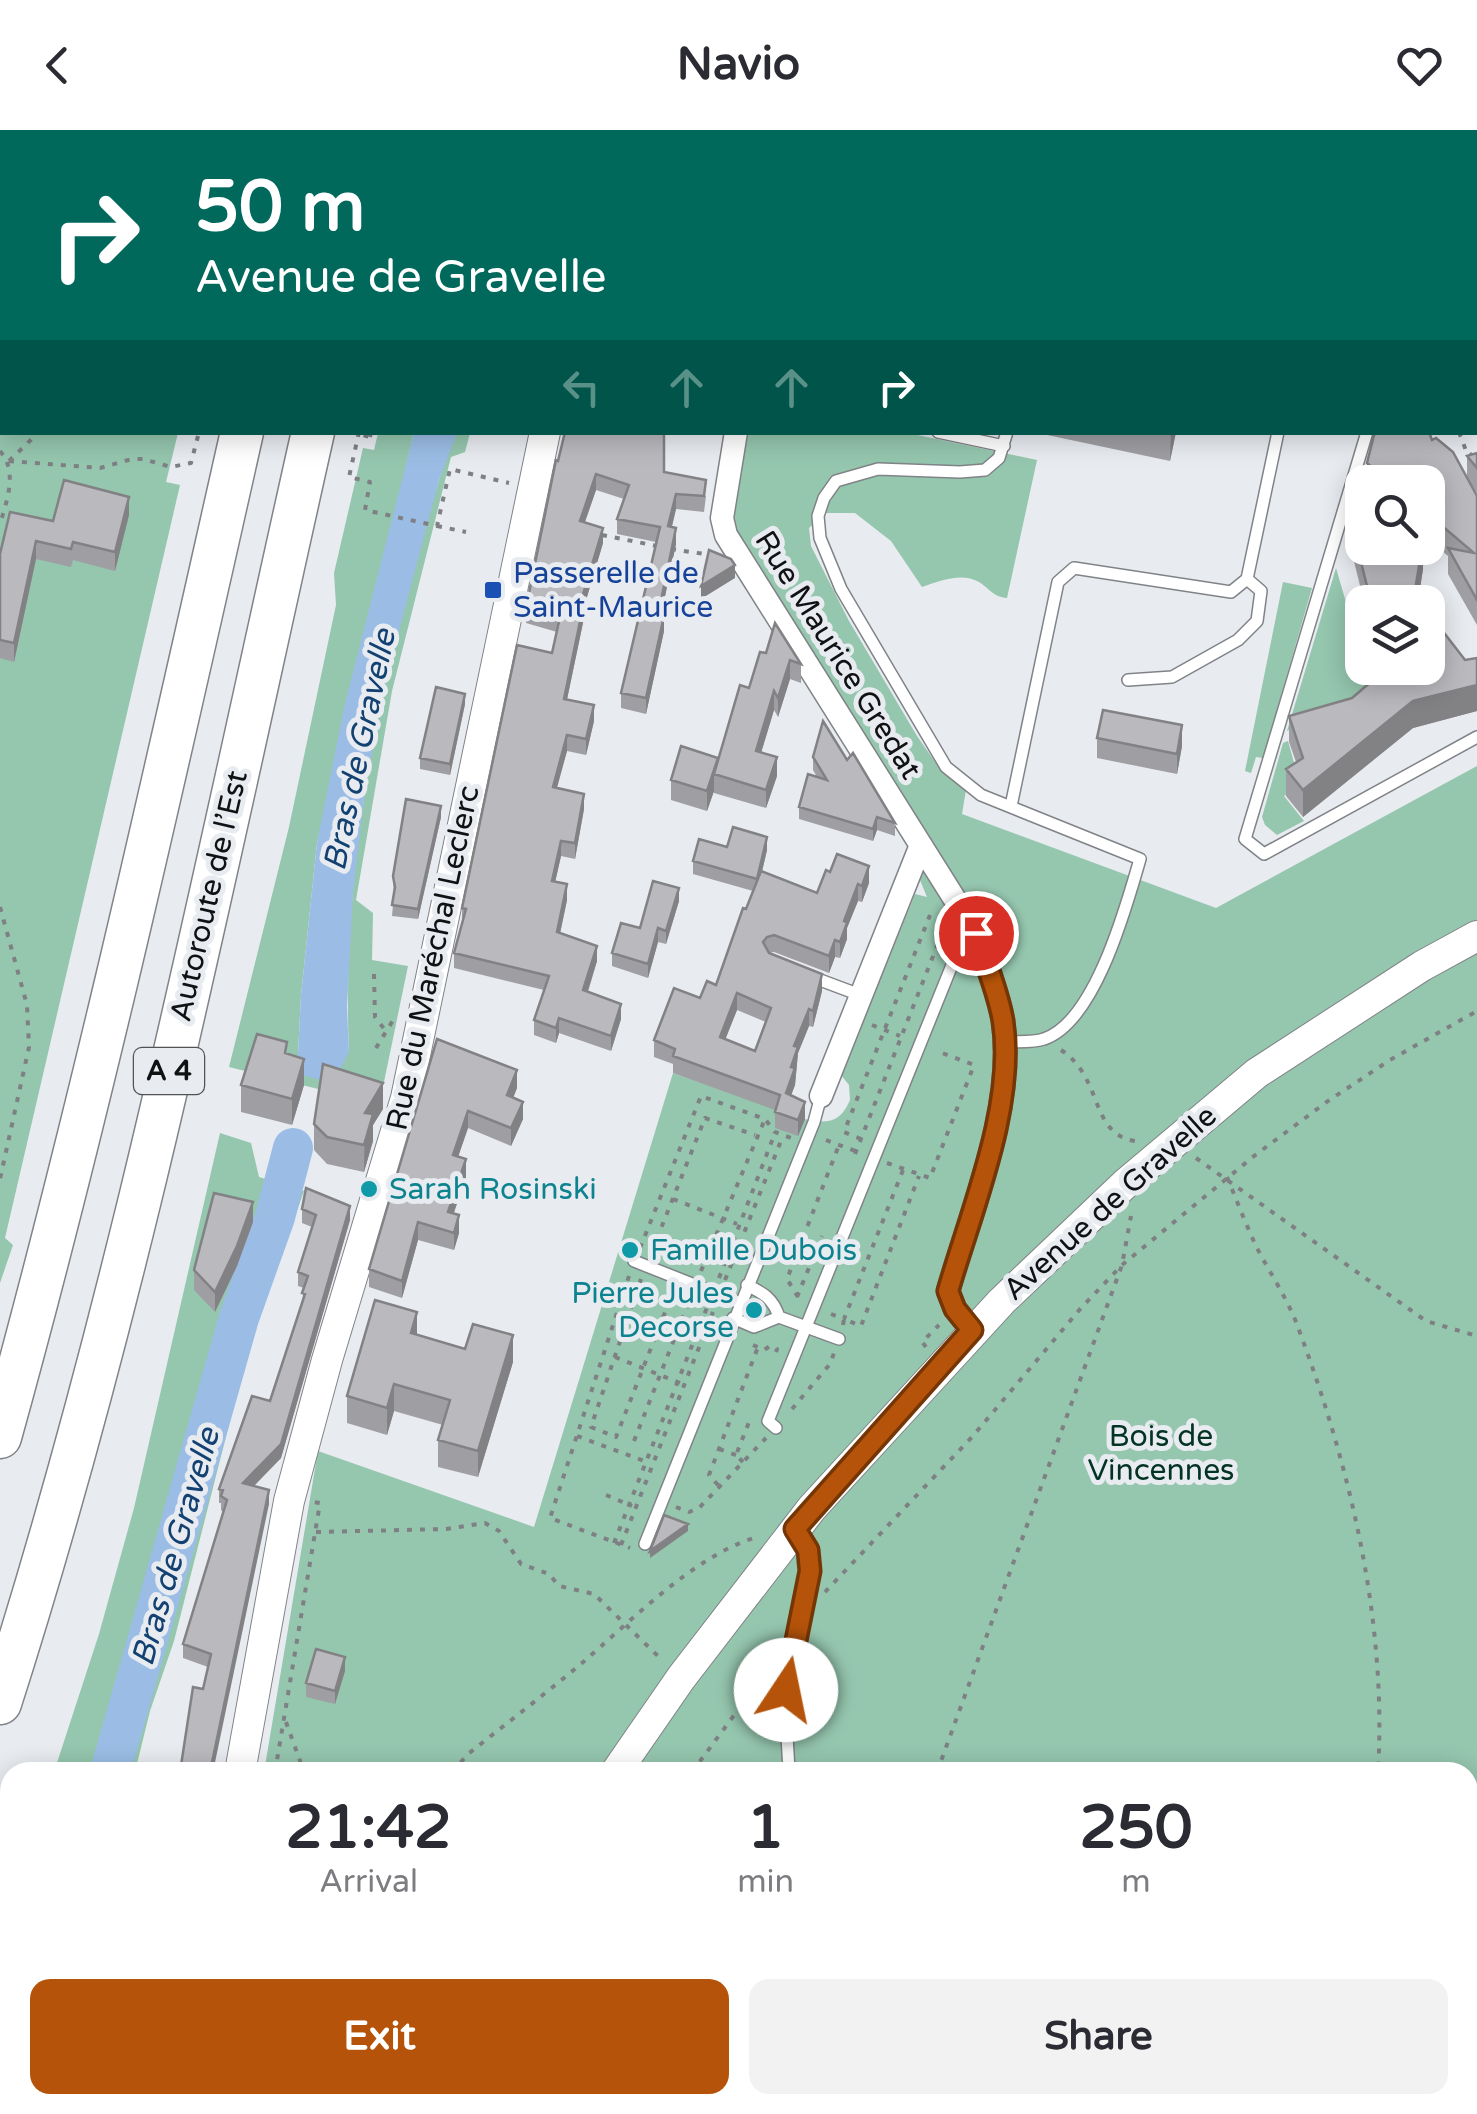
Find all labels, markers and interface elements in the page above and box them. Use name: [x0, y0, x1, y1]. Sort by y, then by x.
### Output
icon: back: [30, 38, 85, 93]
text: Navio: [677, 38, 800, 92]
icon: heart: [1392, 38, 1447, 93]
text: 50 m: [195, 166, 365, 250]
icon: right: [30, 170, 160, 300]
text: Avenue de Gravelle: [195, 251, 606, 305]
icon: left: [554, 360, 609, 415]
icon: ahead: [659, 360, 714, 415]
icon: ahead: [764, 360, 819, 415]
icon: right: [869, 360, 924, 415]
map controls: [1345, 465, 1445, 685]
button: search: [1345, 465, 1445, 565]
street label: Rue Maurice Gredat: [747, 524, 929, 786]
place label: Passerelle de Saint-Maurice: [513, 555, 713, 626]
marker: Passerelle de Saint-Maurice: [482, 579, 504, 601]
button: layers: [1345, 585, 1445, 685]
water label: Bras de Gravelle: [316, 624, 405, 874]
street label: Autoroute de l’Est: [162, 767, 256, 1025]
street label: Rue du Maréchal Leclerc: [378, 782, 488, 1134]
pin: [934, 891, 1019, 976]
icon: arrive: [949, 906, 1004, 961]
road number: A 4: [134, 1048, 204, 1094]
street label: Avenue de Gravelle: [996, 1097, 1224, 1309]
place label: Sarah Rosinski: [389, 1171, 597, 1208]
marker: Sarah Rosinski: [358, 1178, 380, 1200]
place label: Famille Dubois: [650, 1232, 857, 1269]
marker: Famille Dubois: [619, 1239, 641, 1261]
place label: Pierre Jules Decorse: [571, 1275, 734, 1346]
marker: Pierre Jules Decorse: [743, 1299, 765, 1321]
park label: Bois de Vincennes: [1087, 1418, 1235, 1489]
water label: Bras de Gravelle: [124, 1422, 229, 1670]
position arrow: [734, 1638, 838, 1742]
text: 21:42: [285, 1792, 452, 1864]
text: 1: [747, 1792, 784, 1864]
text: 250: [1079, 1792, 1193, 1864]
text: Arrival: [319, 1863, 418, 1901]
text: min: [737, 1863, 794, 1901]
text: m: [1121, 1863, 1151, 1901]
button: Exit: [30, 1979, 729, 2094]
button: Share: [749, 1979, 1448, 2094]

